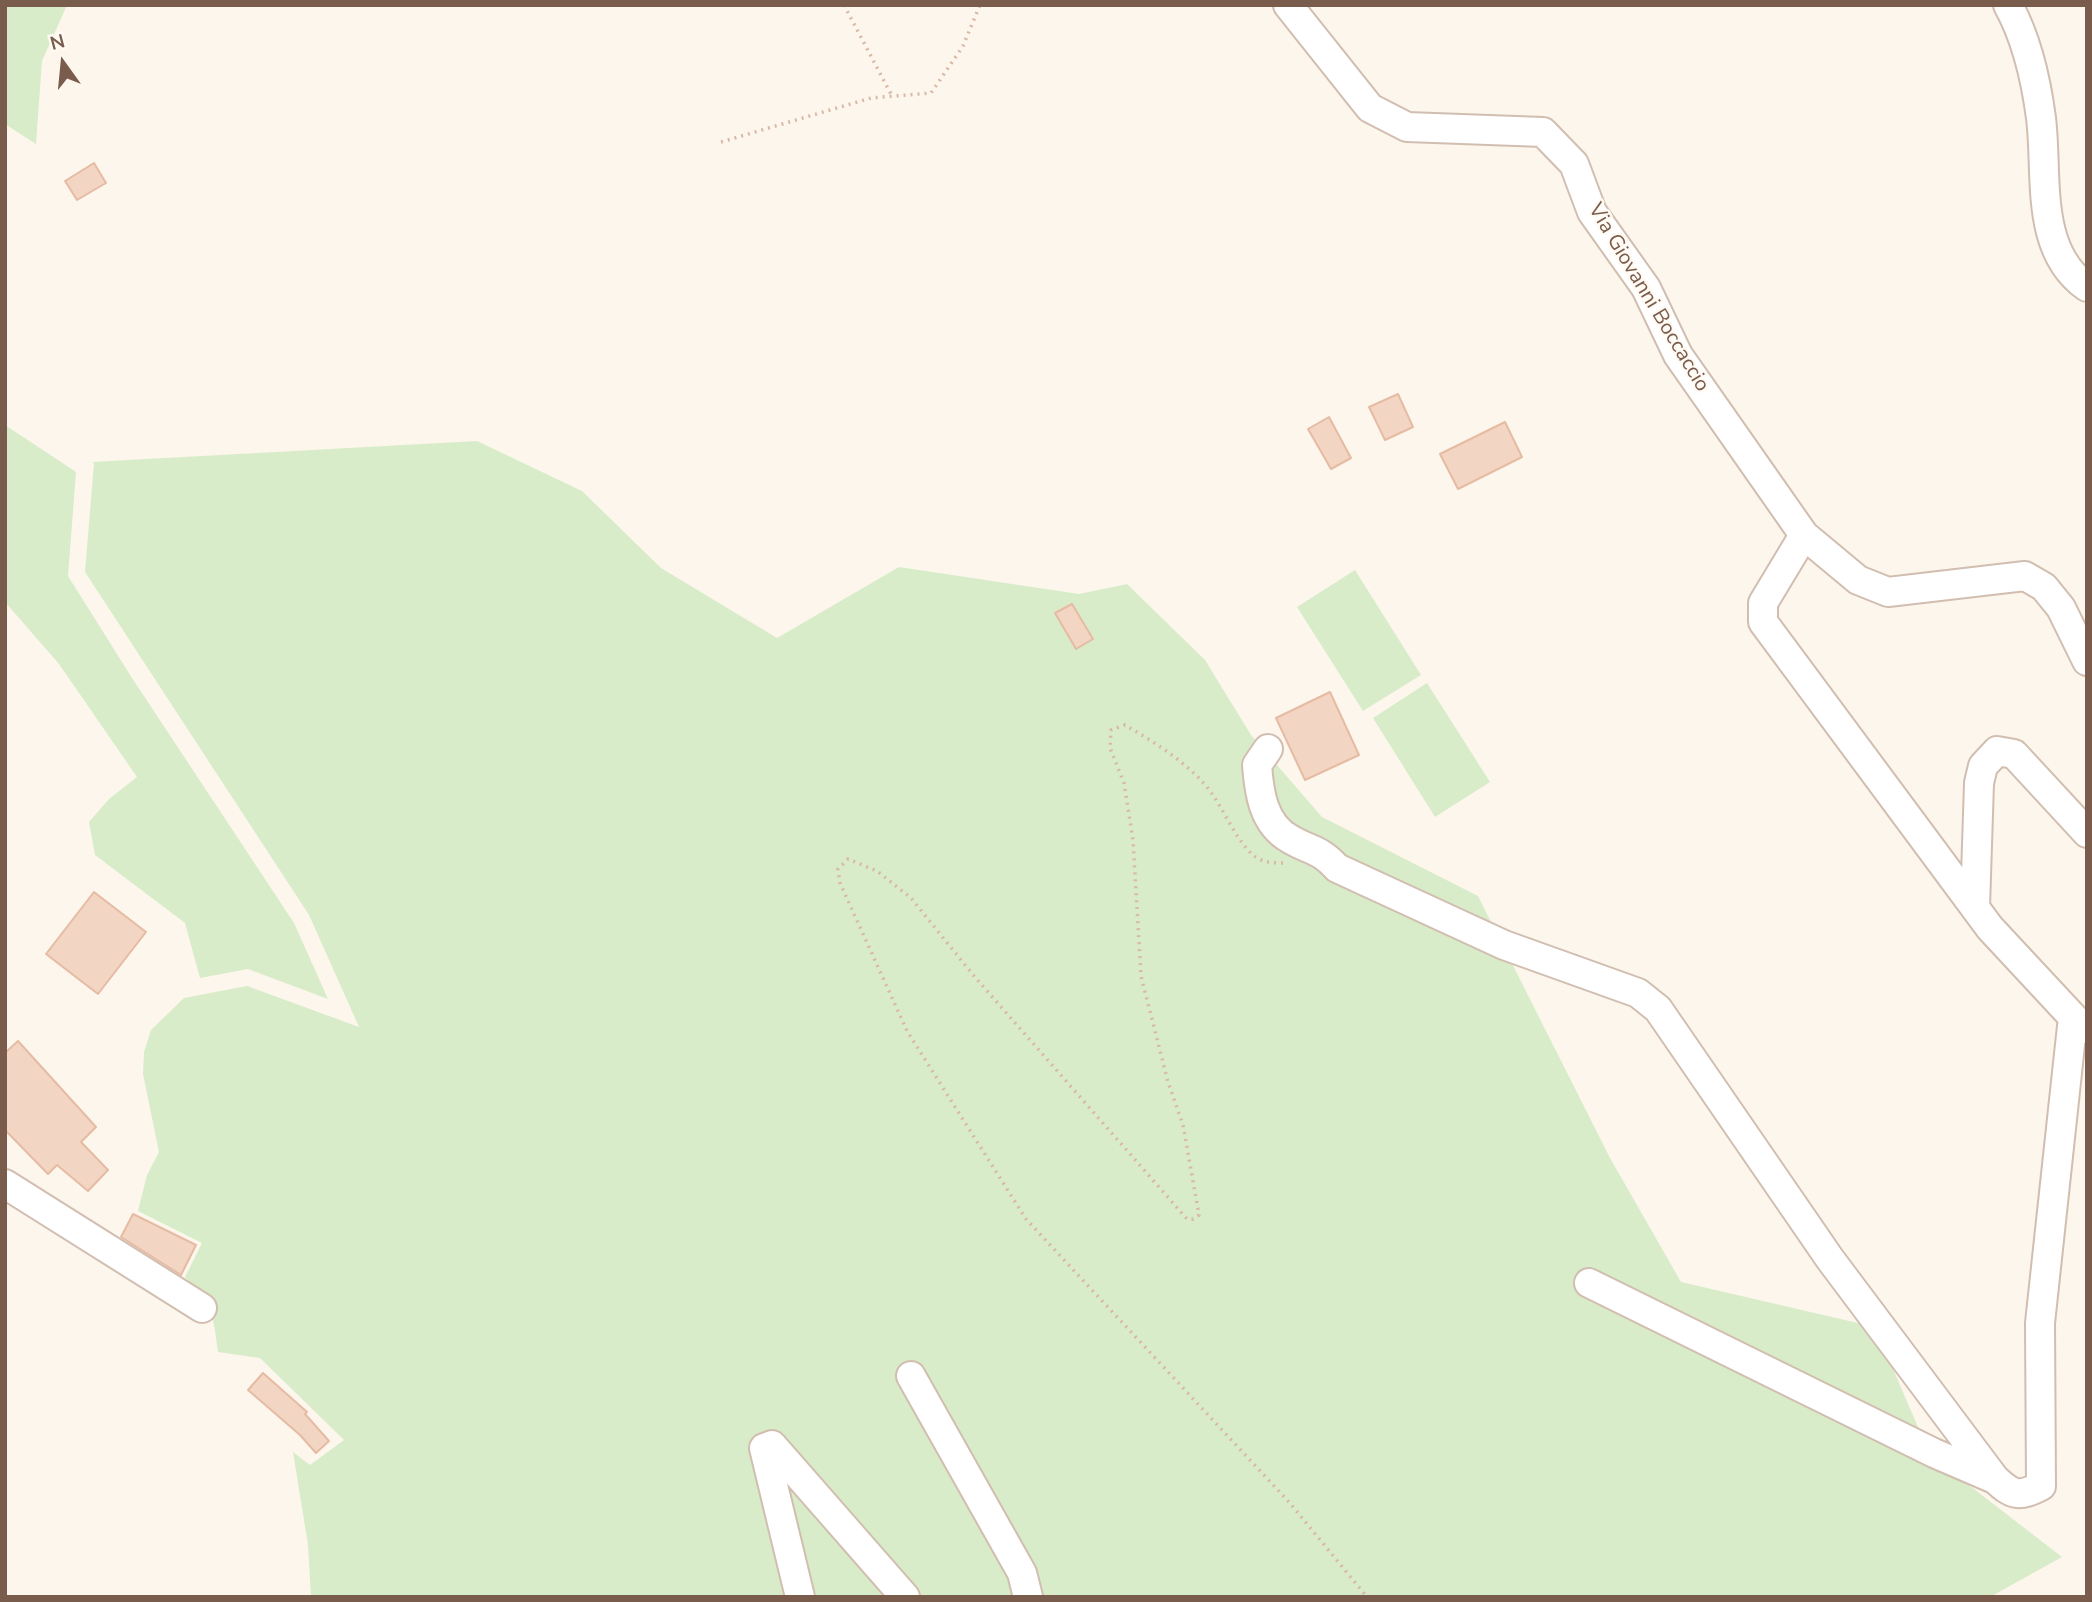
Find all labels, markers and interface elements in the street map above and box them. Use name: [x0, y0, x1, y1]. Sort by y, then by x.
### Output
north arrow: [28, 28, 98, 98]
text: N: [47, 28, 68, 57]
street label: Via Giovanni Boccaccio: [1582, 199, 1714, 397]

